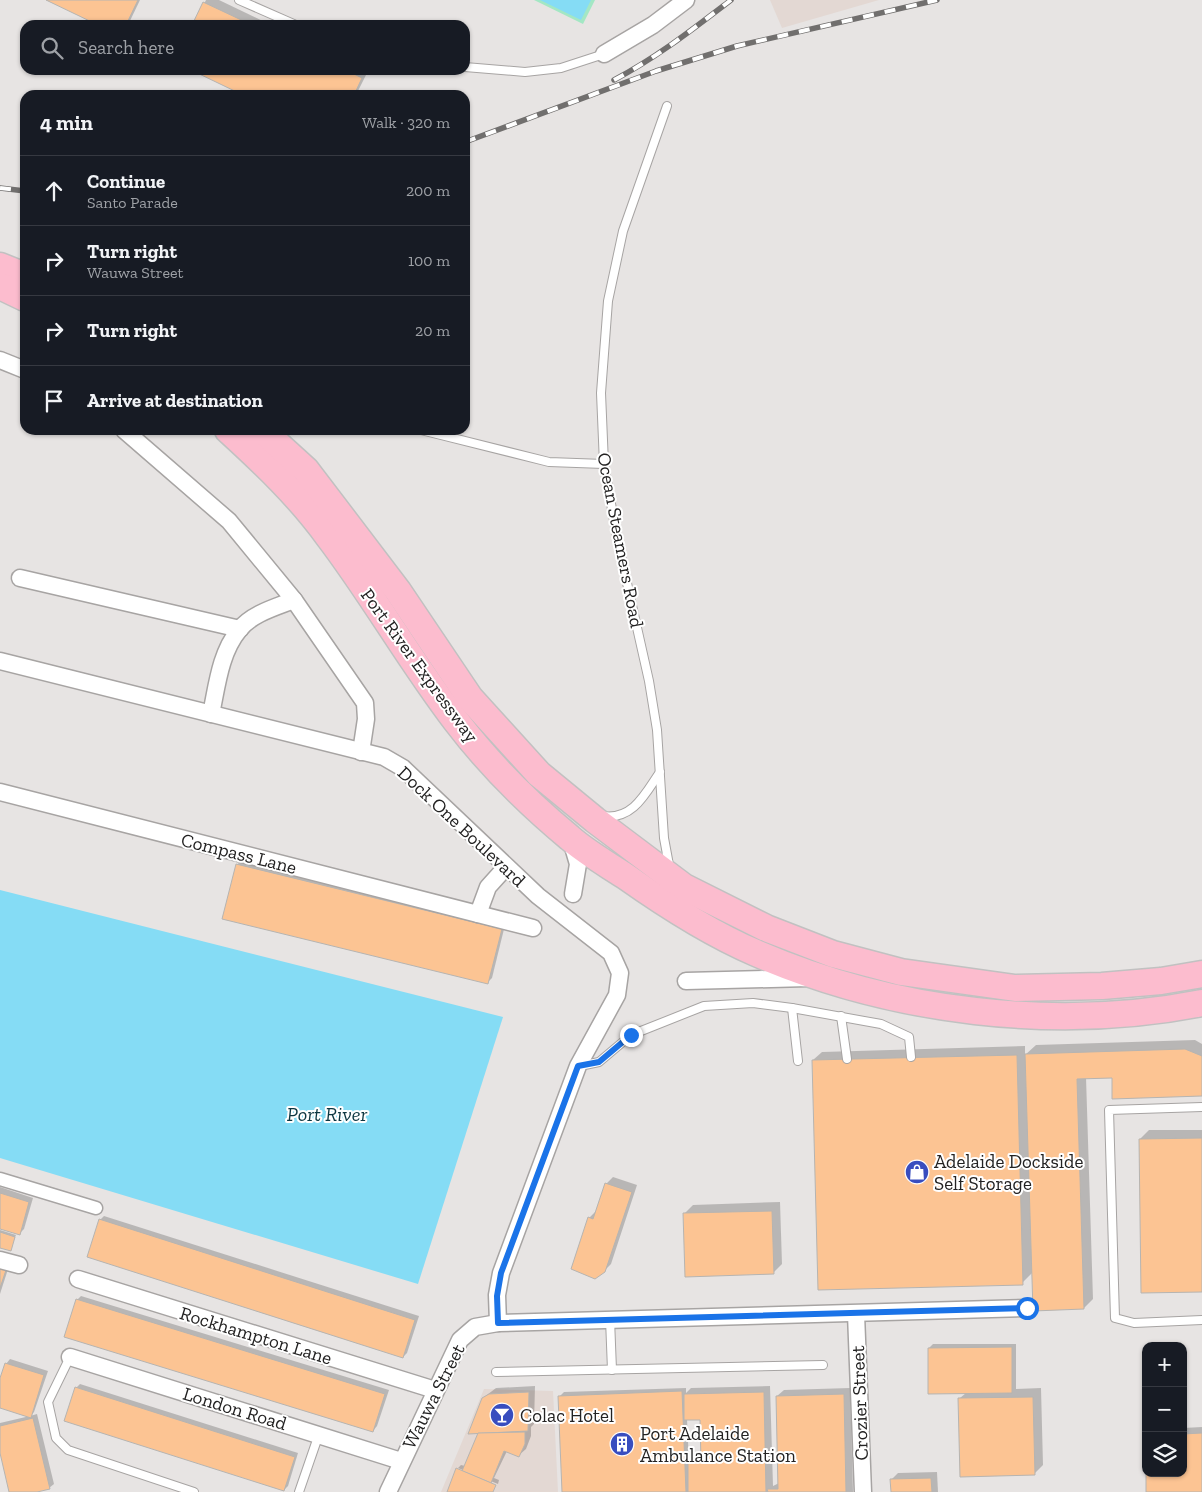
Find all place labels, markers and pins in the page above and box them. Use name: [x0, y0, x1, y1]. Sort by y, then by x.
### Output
place label: Adelaide Dockside Self Storage: [934, 1150, 1084, 1195]
shop icon: Adelaide Dockside Self Storage: [904, 1159, 930, 1185]
bar icon: Colac Hotel: [489, 1402, 515, 1428]
place label: Colac Hotel: [520, 1404, 614, 1427]
place label: Port Adelaide Ambulance Station: [640, 1422, 796, 1467]
building icon: Port Adelaide Ambulance Station: [609, 1431, 635, 1457]

